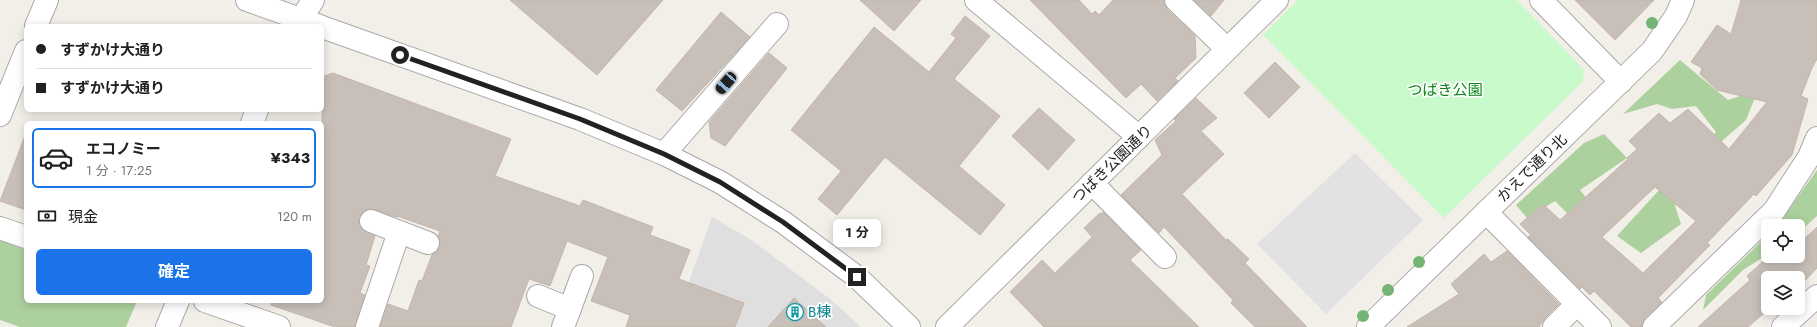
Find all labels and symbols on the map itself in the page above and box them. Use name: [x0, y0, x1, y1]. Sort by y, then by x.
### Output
route start: [391, 46, 409, 64]
car: [714, 70, 738, 96]
park label: つばき公園: [1407, 79, 1483, 101]
street label: つばき公園通り: [1067, 120, 1157, 208]
street label: かえで通り北: [1492, 129, 1572, 207]
callout: 1 分: [833, 219, 881, 247]
route end: [848, 268, 866, 286]
place label: B棟: [808, 301, 831, 323]
building icon: B棟: [785, 302, 805, 322]

